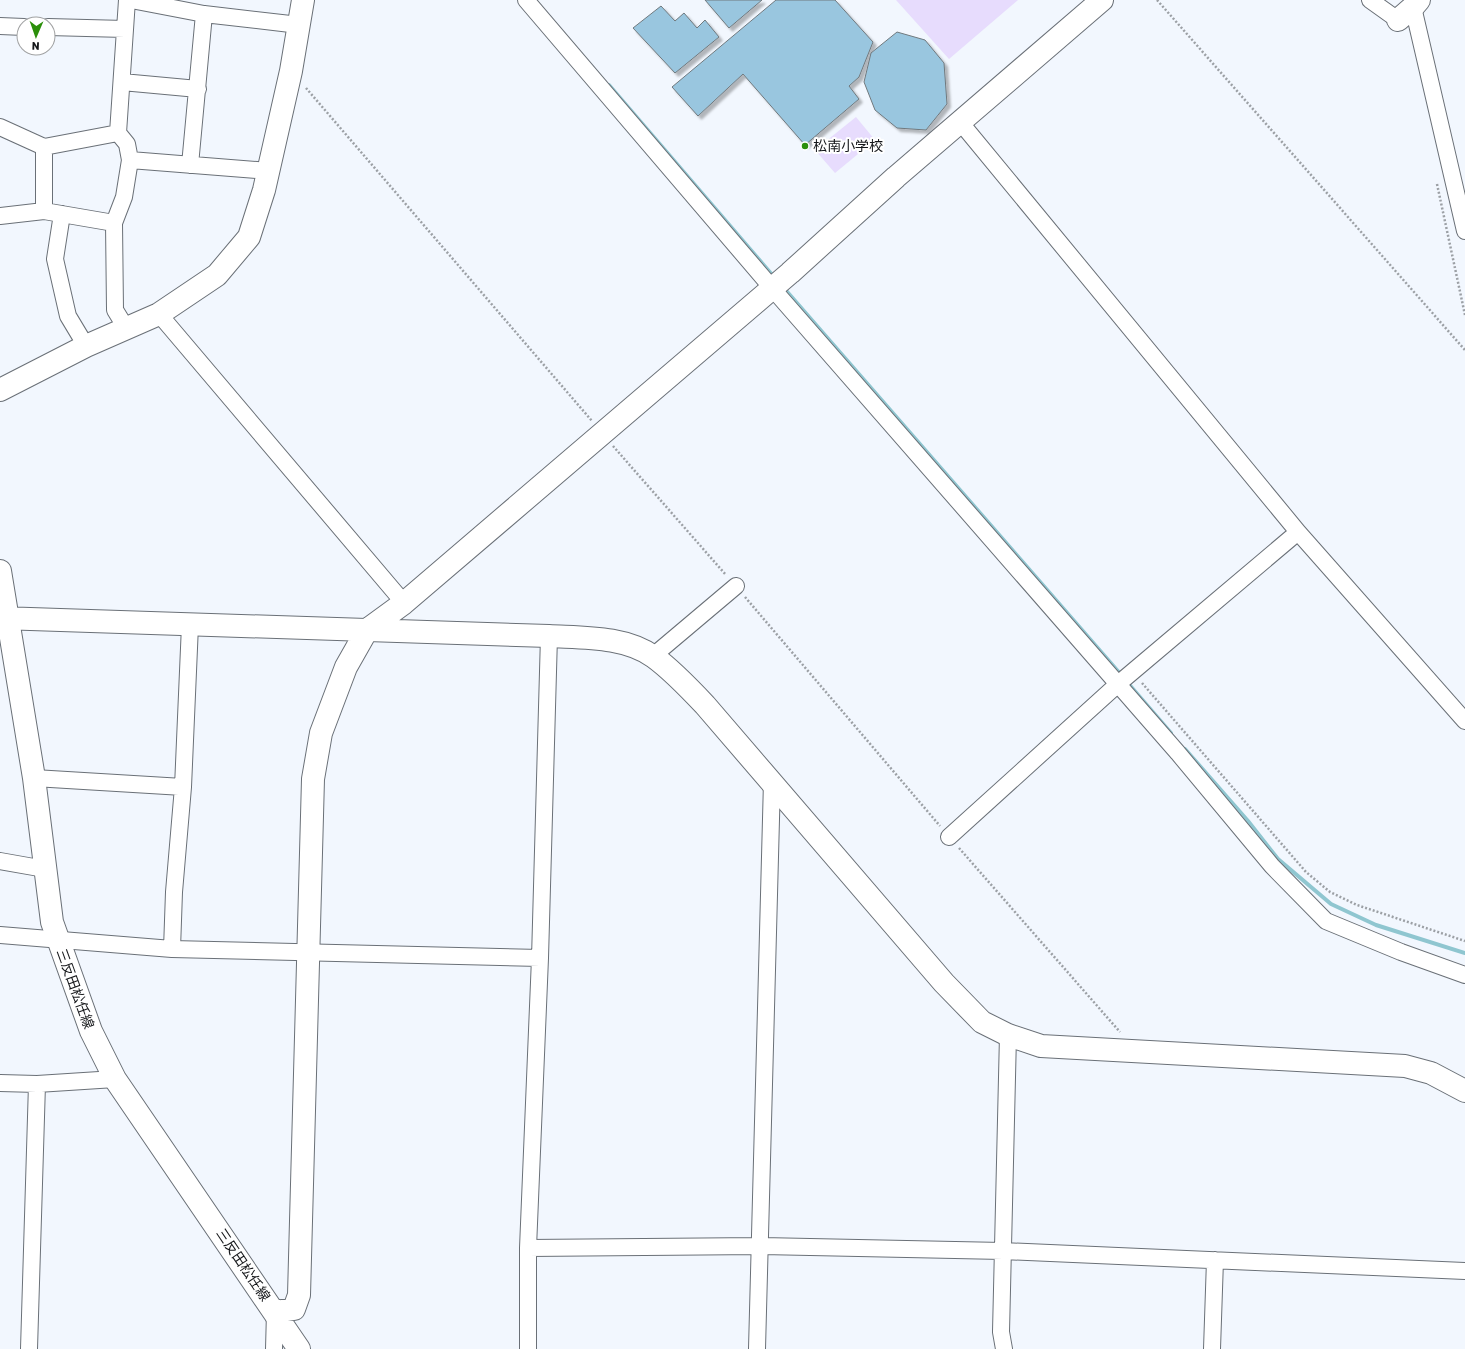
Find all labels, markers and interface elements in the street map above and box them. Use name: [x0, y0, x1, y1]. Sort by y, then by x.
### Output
north arrow: [16, 16, 56, 56]
text: N: [31, 39, 40, 52]
place label: 松南小学校: [813, 138, 883, 155]
marker: 松南小学校: [800, 141, 810, 151]
street label: 三反田松任線: [53, 947, 97, 1031]
street label: 三反田松任線: [212, 1225, 274, 1305]

